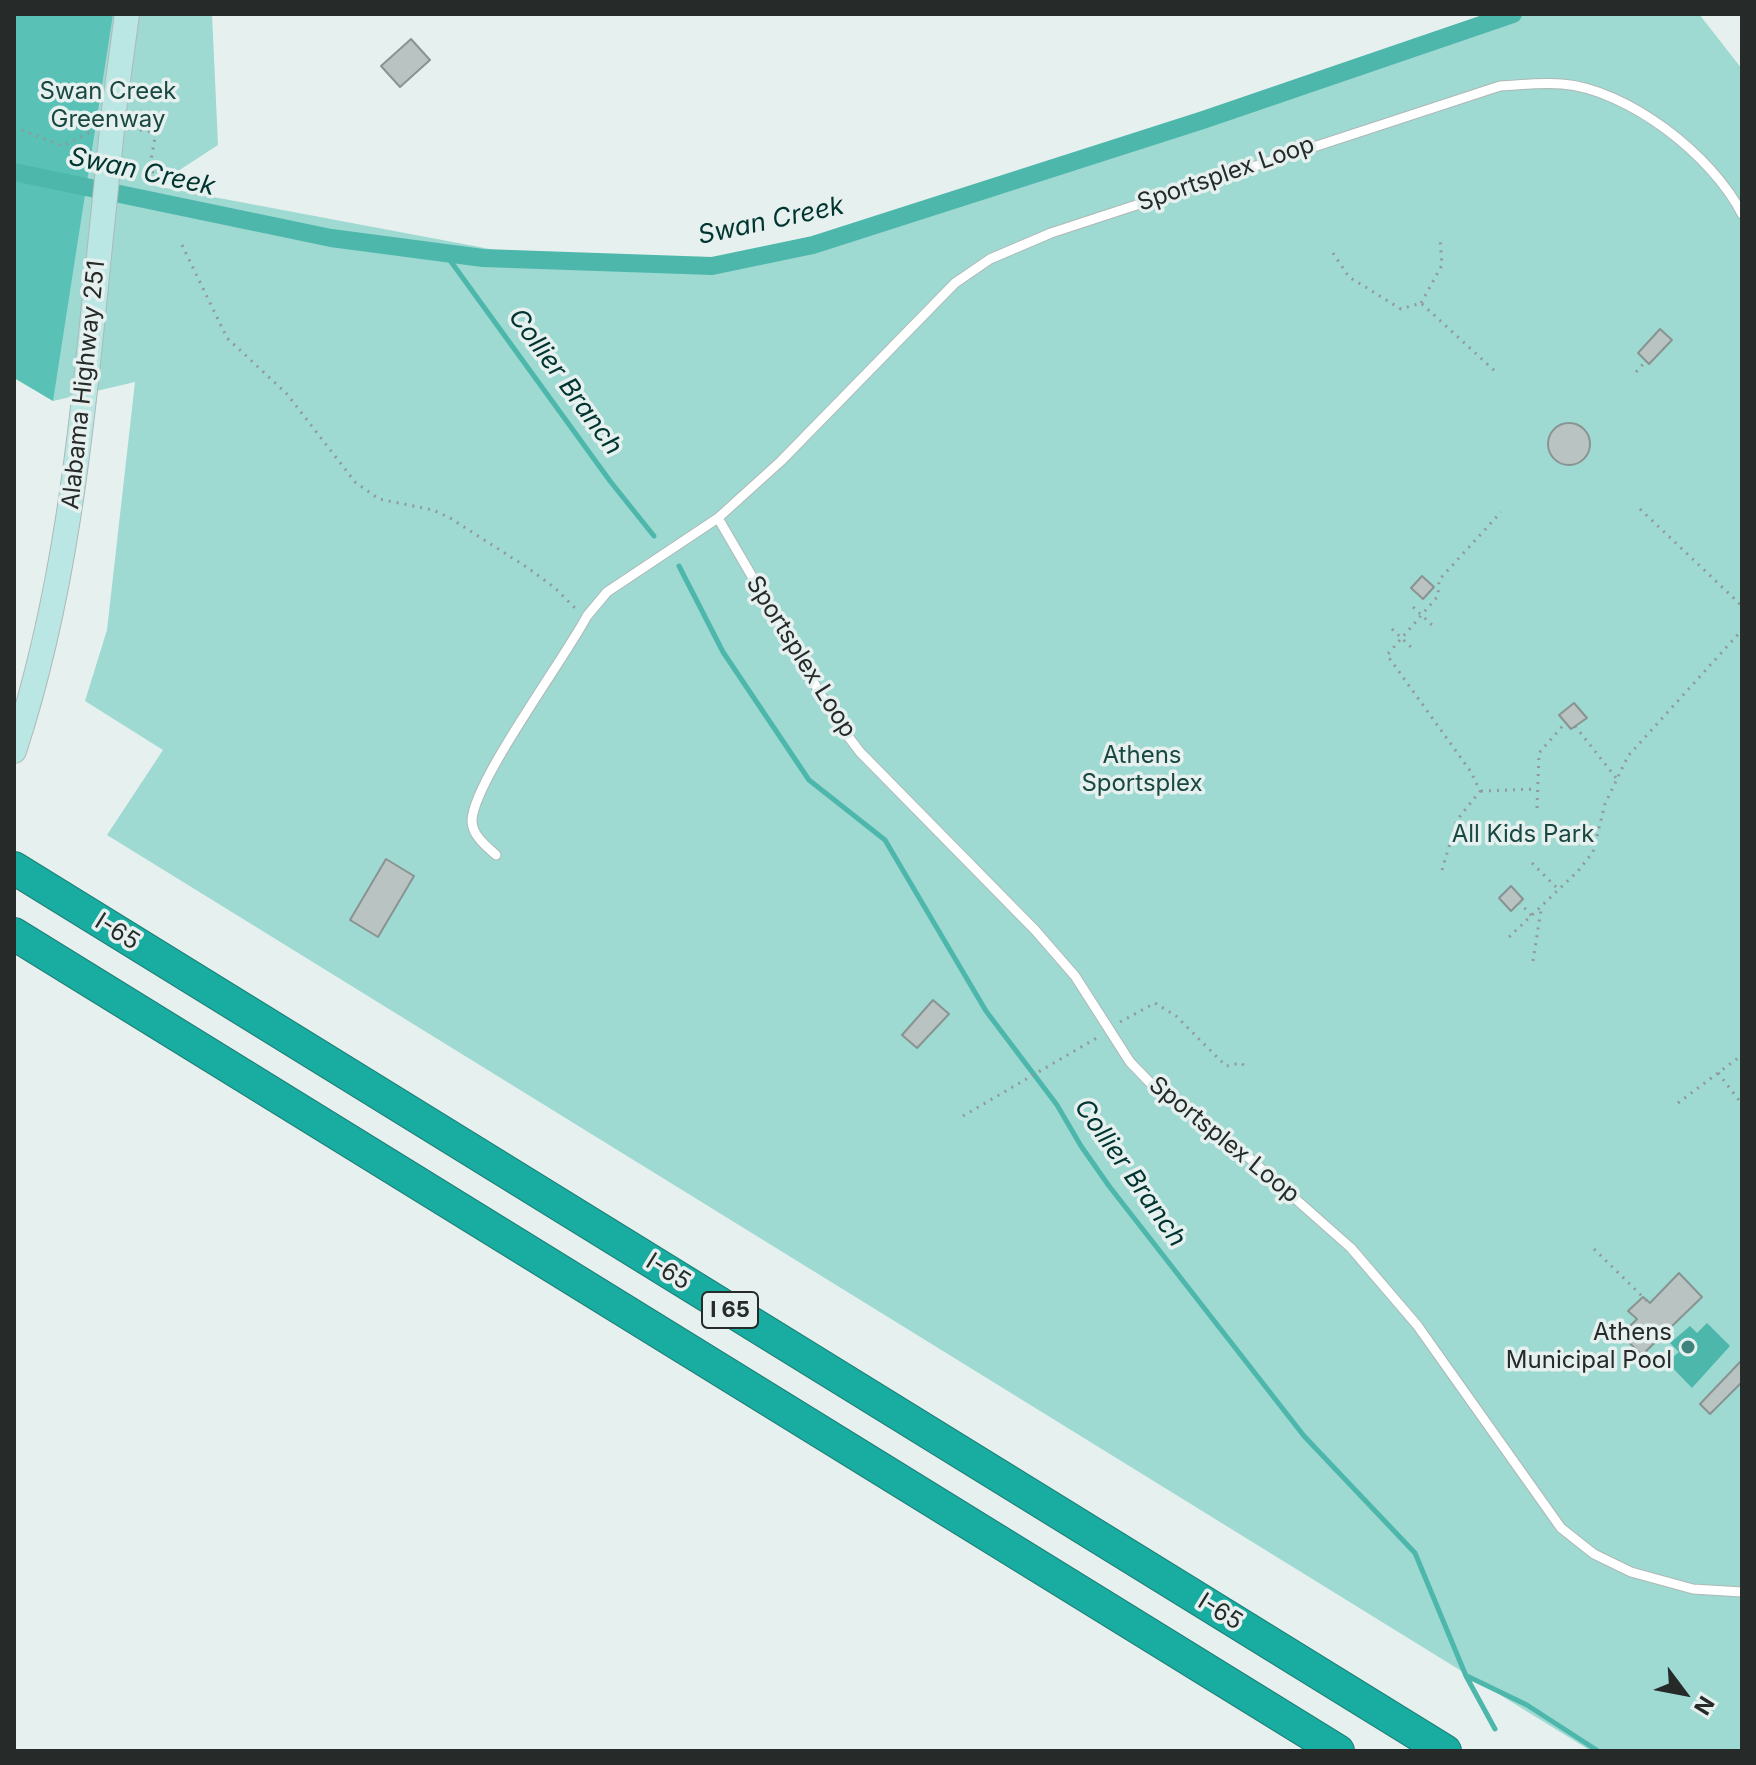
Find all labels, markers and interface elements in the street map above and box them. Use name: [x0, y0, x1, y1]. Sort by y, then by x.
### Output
park label: Swan Creek Greenway: [40, 78, 176, 134]
street label: Sportsplex Loop: [1134, 130, 1318, 218]
water label: Swan Creek: [66, 141, 218, 203]
water label: Swan Creek: [695, 190, 847, 252]
street label: Alabama Highway 251: [57, 259, 111, 511]
water label: Collier Branch: [501, 303, 629, 461]
street label: Sportsplex Loop: [740, 571, 862, 743]
park label: Athens Sportsplex: [1081, 742, 1203, 798]
park label: All Kids Park: [1452, 821, 1594, 849]
street label: I-65: [89, 907, 145, 957]
street label: Sportsplex Loop: [1143, 1071, 1305, 1209]
water label: Collier Branch: [1067, 1093, 1193, 1253]
street label: I-65: [640, 1247, 696, 1297]
road number: I 65: [702, 1292, 758, 1328]
place label: Athens Municipal Pool: [1506, 1319, 1672, 1375]
marker: Athens Municipal Pool: [1679, 1338, 1697, 1356]
street label: I-65: [1192, 1587, 1248, 1637]
north arrow: [1644, 1653, 1724, 1733]
text: N: [1689, 1692, 1720, 1720]

